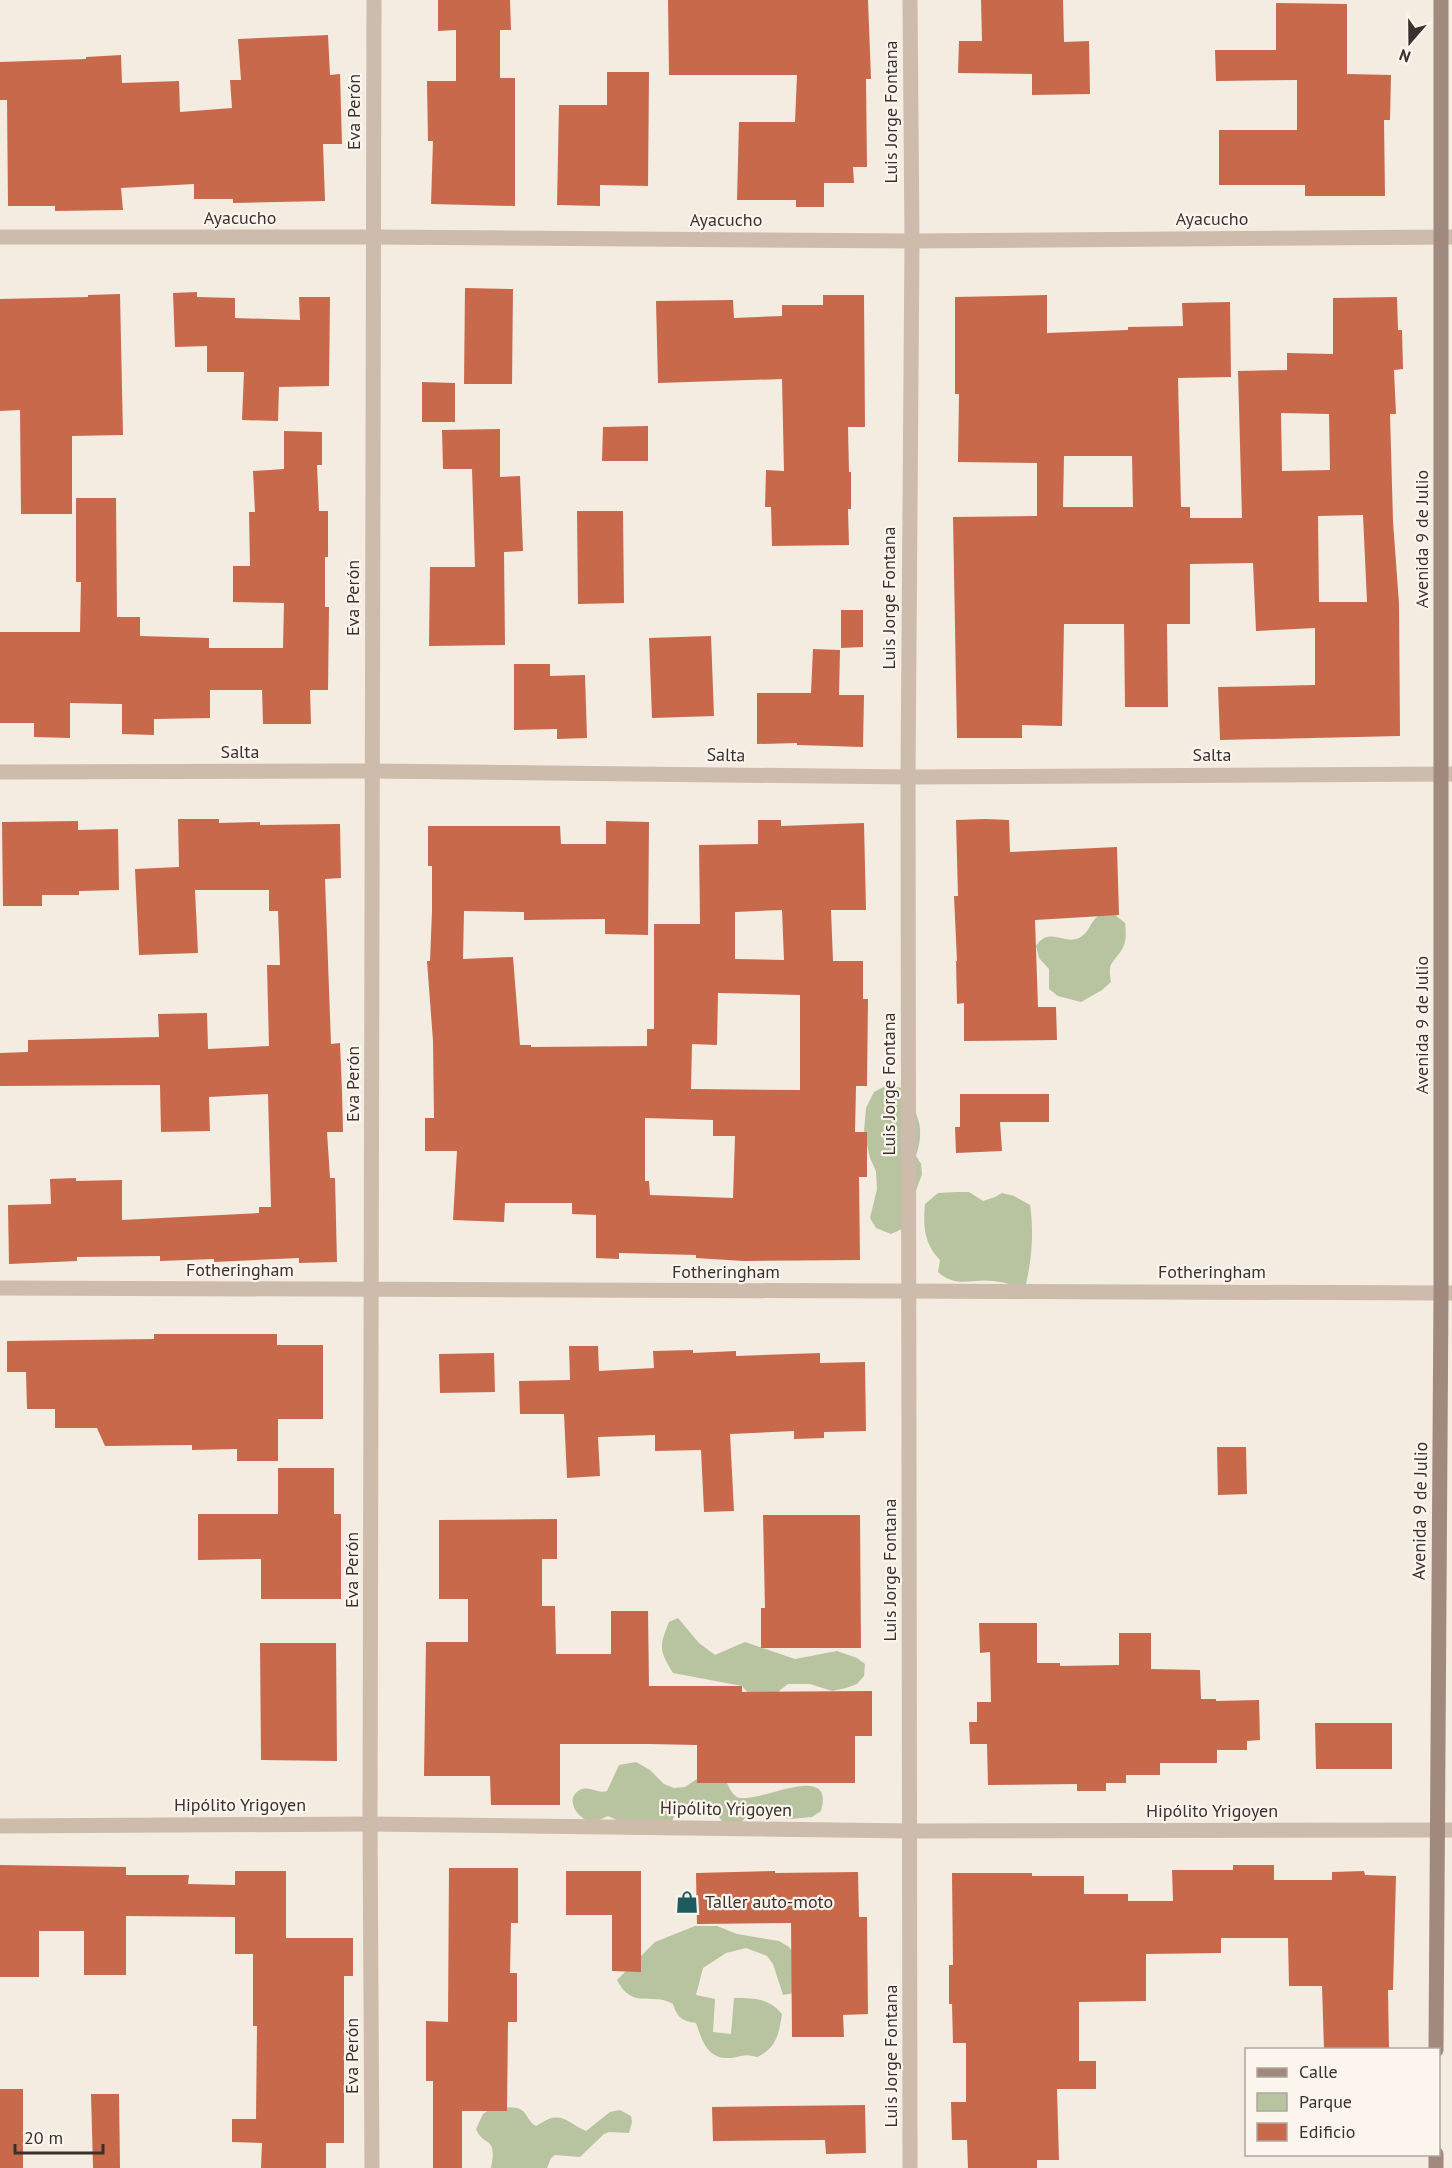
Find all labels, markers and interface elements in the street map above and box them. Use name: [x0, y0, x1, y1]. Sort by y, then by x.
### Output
north arrow: [1380, 12, 1440, 72]
street label: Luis Jorge Fontana: [879, 40, 902, 184]
text: N: [1397, 45, 1413, 67]
street label: Eva Perón: [342, 74, 365, 150]
street label: Ayacucho: [204, 206, 276, 229]
street label: Ayacucho: [1176, 207, 1248, 230]
street label: Ayacucho: [690, 208, 762, 231]
street label: Avenida 9 de Julio: [1410, 470, 1433, 608]
street label: Luis Jorge Fontana: [877, 526, 900, 670]
street label: Eva Perón: [341, 560, 364, 636]
street label: Salta: [221, 740, 259, 763]
street label: Salta: [706, 743, 746, 766]
street label: Salta: [1193, 743, 1231, 766]
street label: Avenida 9 de Julio: [1410, 956, 1433, 1094]
street label: Luis Jorge Fontana: [877, 1012, 900, 1156]
street label: Eva Perón: [341, 1046, 364, 1122]
street label: Fotheringham: [186, 1258, 294, 1281]
street label: Fotheringham: [672, 1260, 780, 1283]
street label: Fotheringham: [1158, 1260, 1266, 1283]
street label: Avenida 9 de Julio: [1407, 1442, 1432, 1580]
street label: Luis Jorge Fontana: [878, 1498, 901, 1642]
street label: Eva Perón: [340, 1532, 363, 1608]
street label: Hipólito Yrigoyen: [174, 1793, 306, 1816]
street label: Hipólito Yrigoyen: [660, 1796, 792, 1821]
street label: Hipólito Yrigoyen: [1146, 1799, 1278, 1822]
shop icon: Taller auto-moto: [674, 1889, 700, 1915]
place label: Taller auto-moto: [705, 1890, 833, 1913]
street label: Luis Jorge Fontana: [879, 1984, 902, 2128]
street label: Eva Perón: [340, 2018, 363, 2094]
legend: [1245, 2048, 1440, 2156]
text: Calle: [1299, 2060, 1338, 2083]
text: Parque: [1299, 2090, 1352, 2113]
scale bar: [15, 2117, 104, 2155]
text: Edificio: [1299, 2120, 1355, 2143]
text: 20 m: [24, 2126, 63, 2149]

